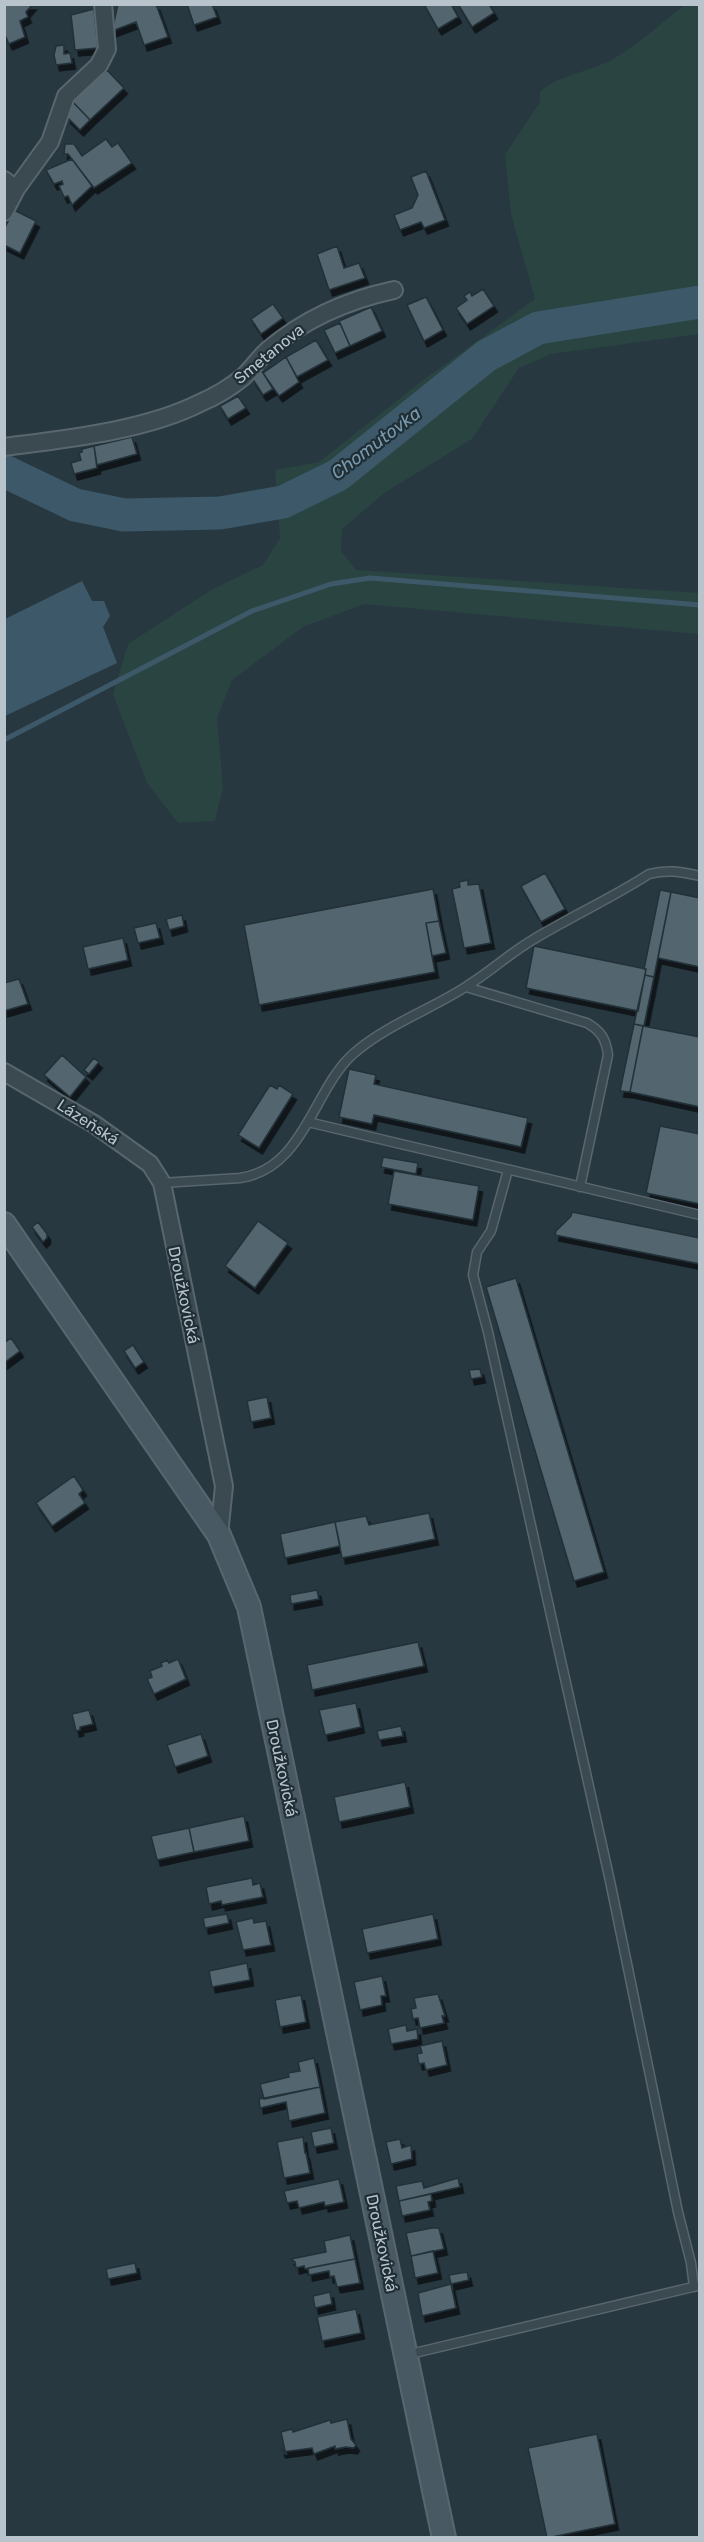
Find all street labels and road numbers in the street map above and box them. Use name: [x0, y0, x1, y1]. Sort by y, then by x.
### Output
street label: Smetanova: [230, 320, 308, 388]
street label: Lázeňská: [54, 1095, 122, 1149]
street label: Droužkovická: [164, 1245, 204, 1345]
street label: Droužkovická: [262, 1718, 302, 1818]
street label: Droužkovická: [362, 2193, 402, 2293]

